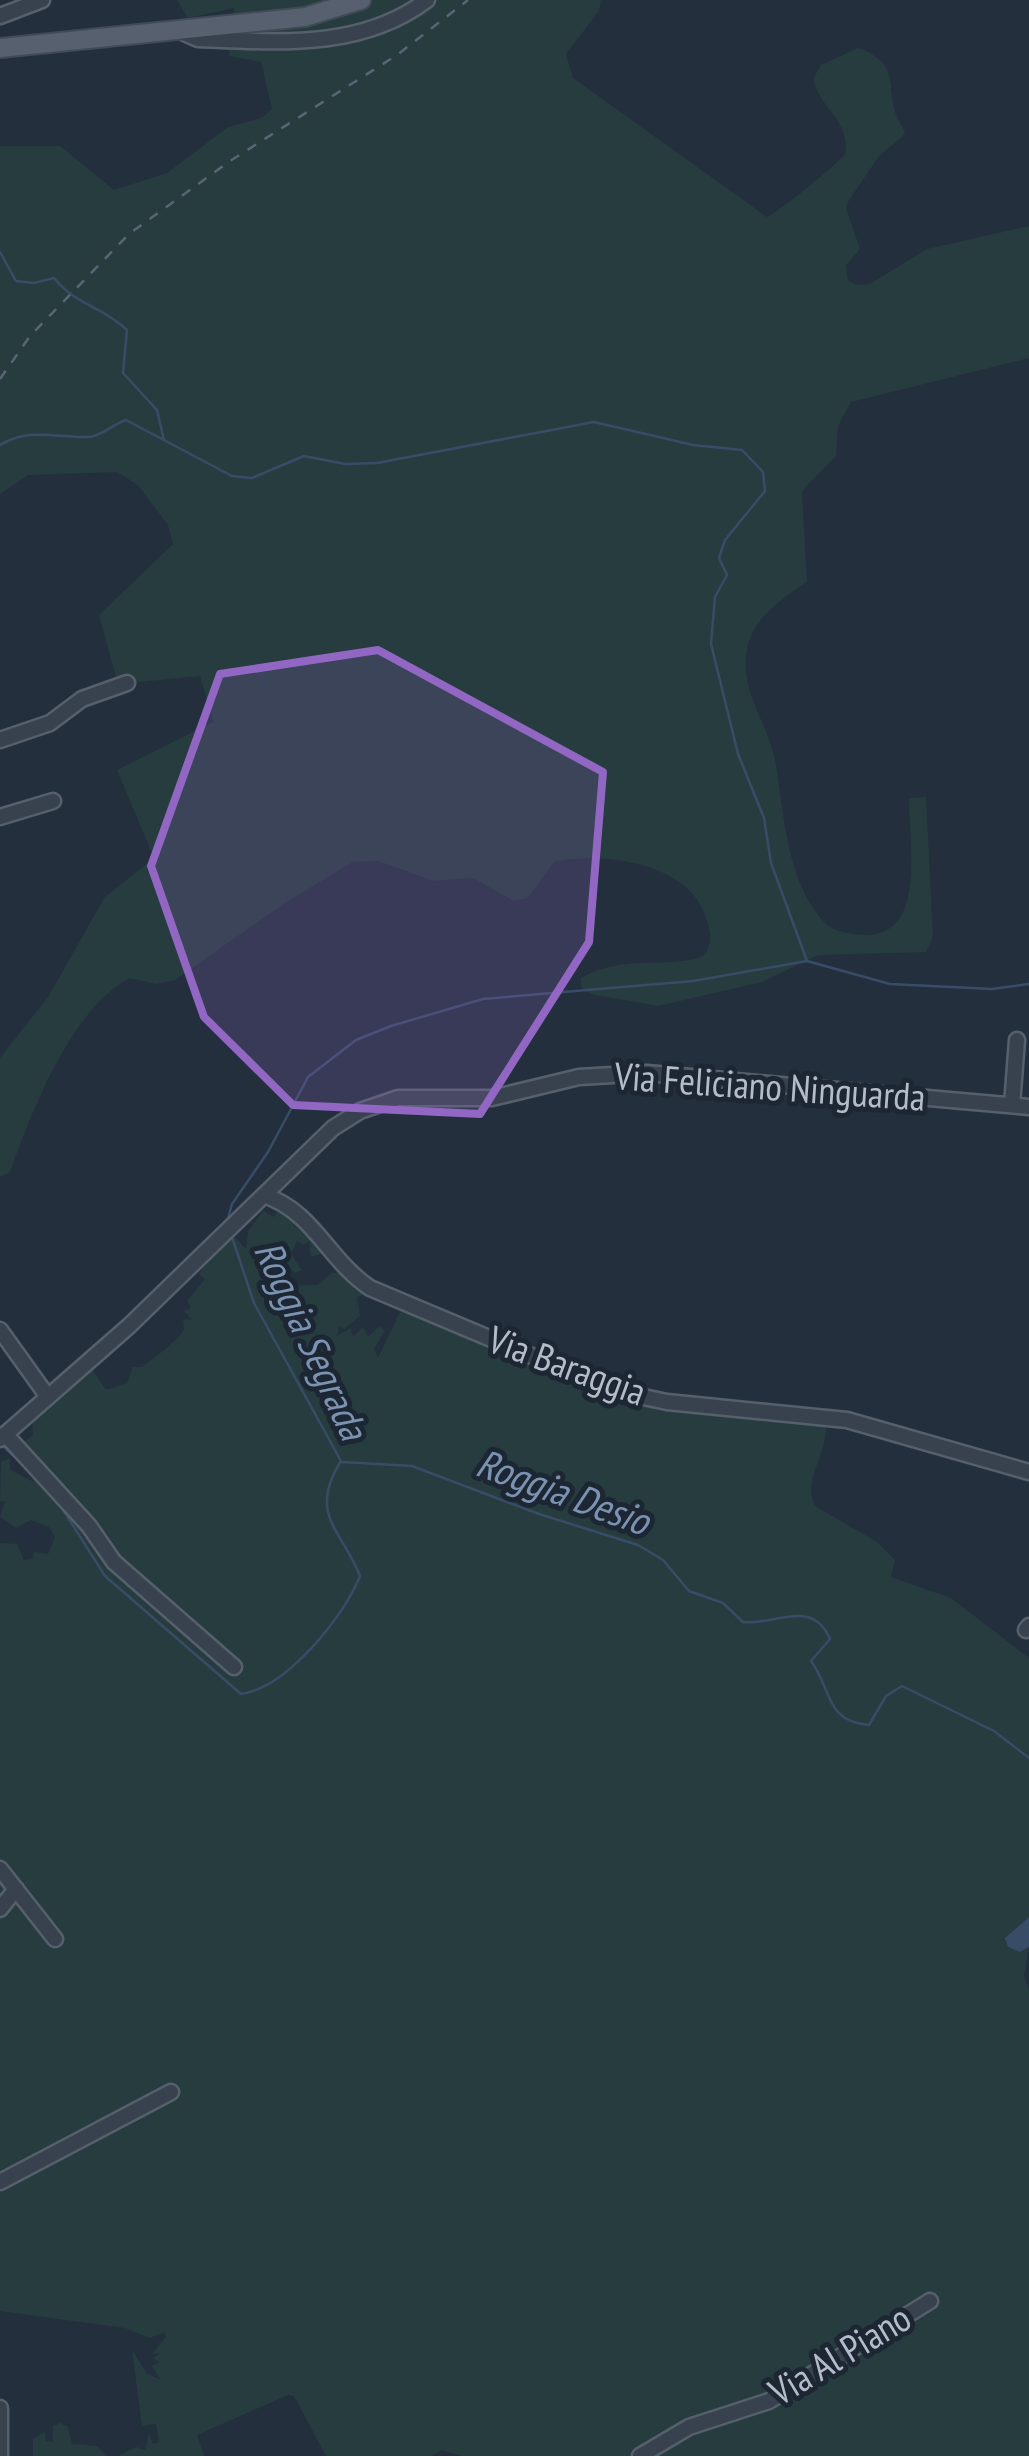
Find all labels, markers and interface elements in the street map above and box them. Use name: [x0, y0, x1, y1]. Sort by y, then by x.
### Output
street label: Via Feliciano Ninguarda: [612, 1050, 927, 1121]
water label: Roggia Segrada: [243, 1232, 381, 1449]
street label: Via Baraggia: [481, 1313, 653, 1416]
water label: Roggia Desio: [470, 1436, 659, 1547]
street label: Via Al Piano: [759, 2292, 919, 2416]

